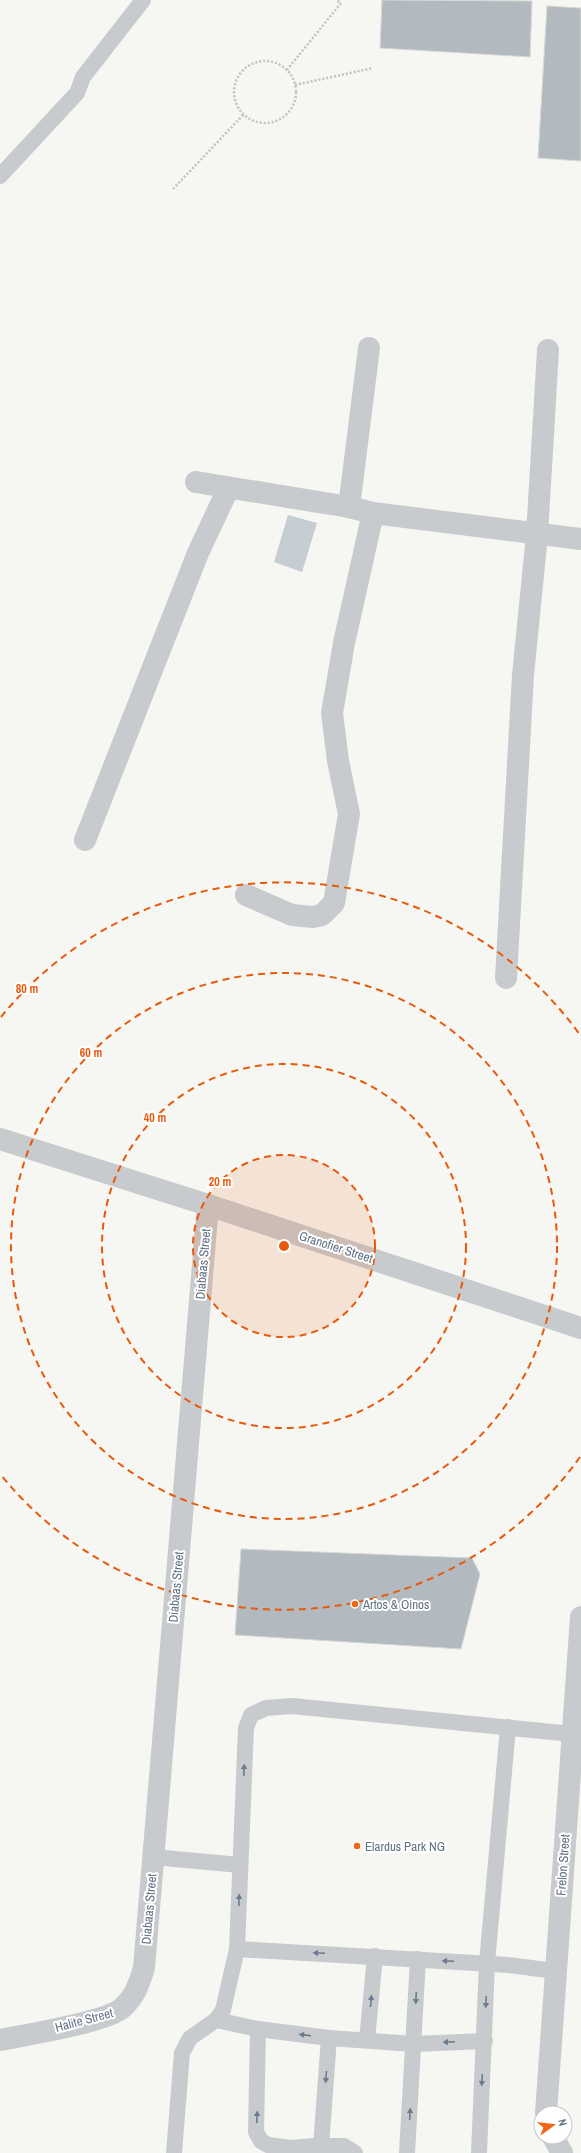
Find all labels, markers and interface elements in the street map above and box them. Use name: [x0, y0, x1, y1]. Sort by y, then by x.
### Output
text: 80 m: [16, 981, 38, 997]
text: 60 m: [80, 1045, 102, 1061]
text: 40 m: [144, 1110, 166, 1126]
text: 20 m: [209, 1174, 231, 1190]
street label: Granofier Street: [297, 1227, 375, 1267]
street label: Diabaas Street: [191, 1228, 215, 1300]
centre of rings: [277, 1239, 291, 1253]
street label: Diabaas Street: [164, 1551, 188, 1623]
place label: Artos & Oinos: [362, 1596, 429, 1613]
marker: Artos & Oinos: [350, 1599, 360, 1609]
one-way arrow: [241, 1763, 247, 1776]
street label: Frelon Street: [552, 1834, 574, 1896]
place label: Elardus Park NG: [365, 1838, 445, 1855]
marker: Elardus Park NG: [352, 1841, 362, 1851]
street label: Diabaas Street: [137, 1873, 161, 1945]
one-way arrow: [236, 1893, 242, 1906]
one-way arrow: [312, 1950, 325, 1956]
one-way arrow: [442, 1957, 454, 1964]
one-way arrow: [413, 1992, 420, 2004]
one-way arrow: [368, 1995, 374, 2007]
one-way arrow: [483, 1996, 489, 2009]
street label: Halite Street: [53, 2004, 115, 2036]
one-way arrow: [299, 2032, 311, 2038]
one-way arrow: [443, 2039, 455, 2046]
one-way arrow: [323, 2071, 330, 2083]
one-way arrow: [479, 2074, 486, 2086]
north arrow: [533, 2105, 573, 2145]
one-way arrow: [406, 2108, 413, 2120]
one-way arrow: [253, 2111, 260, 2123]
text: N: [555, 2117, 570, 2127]

